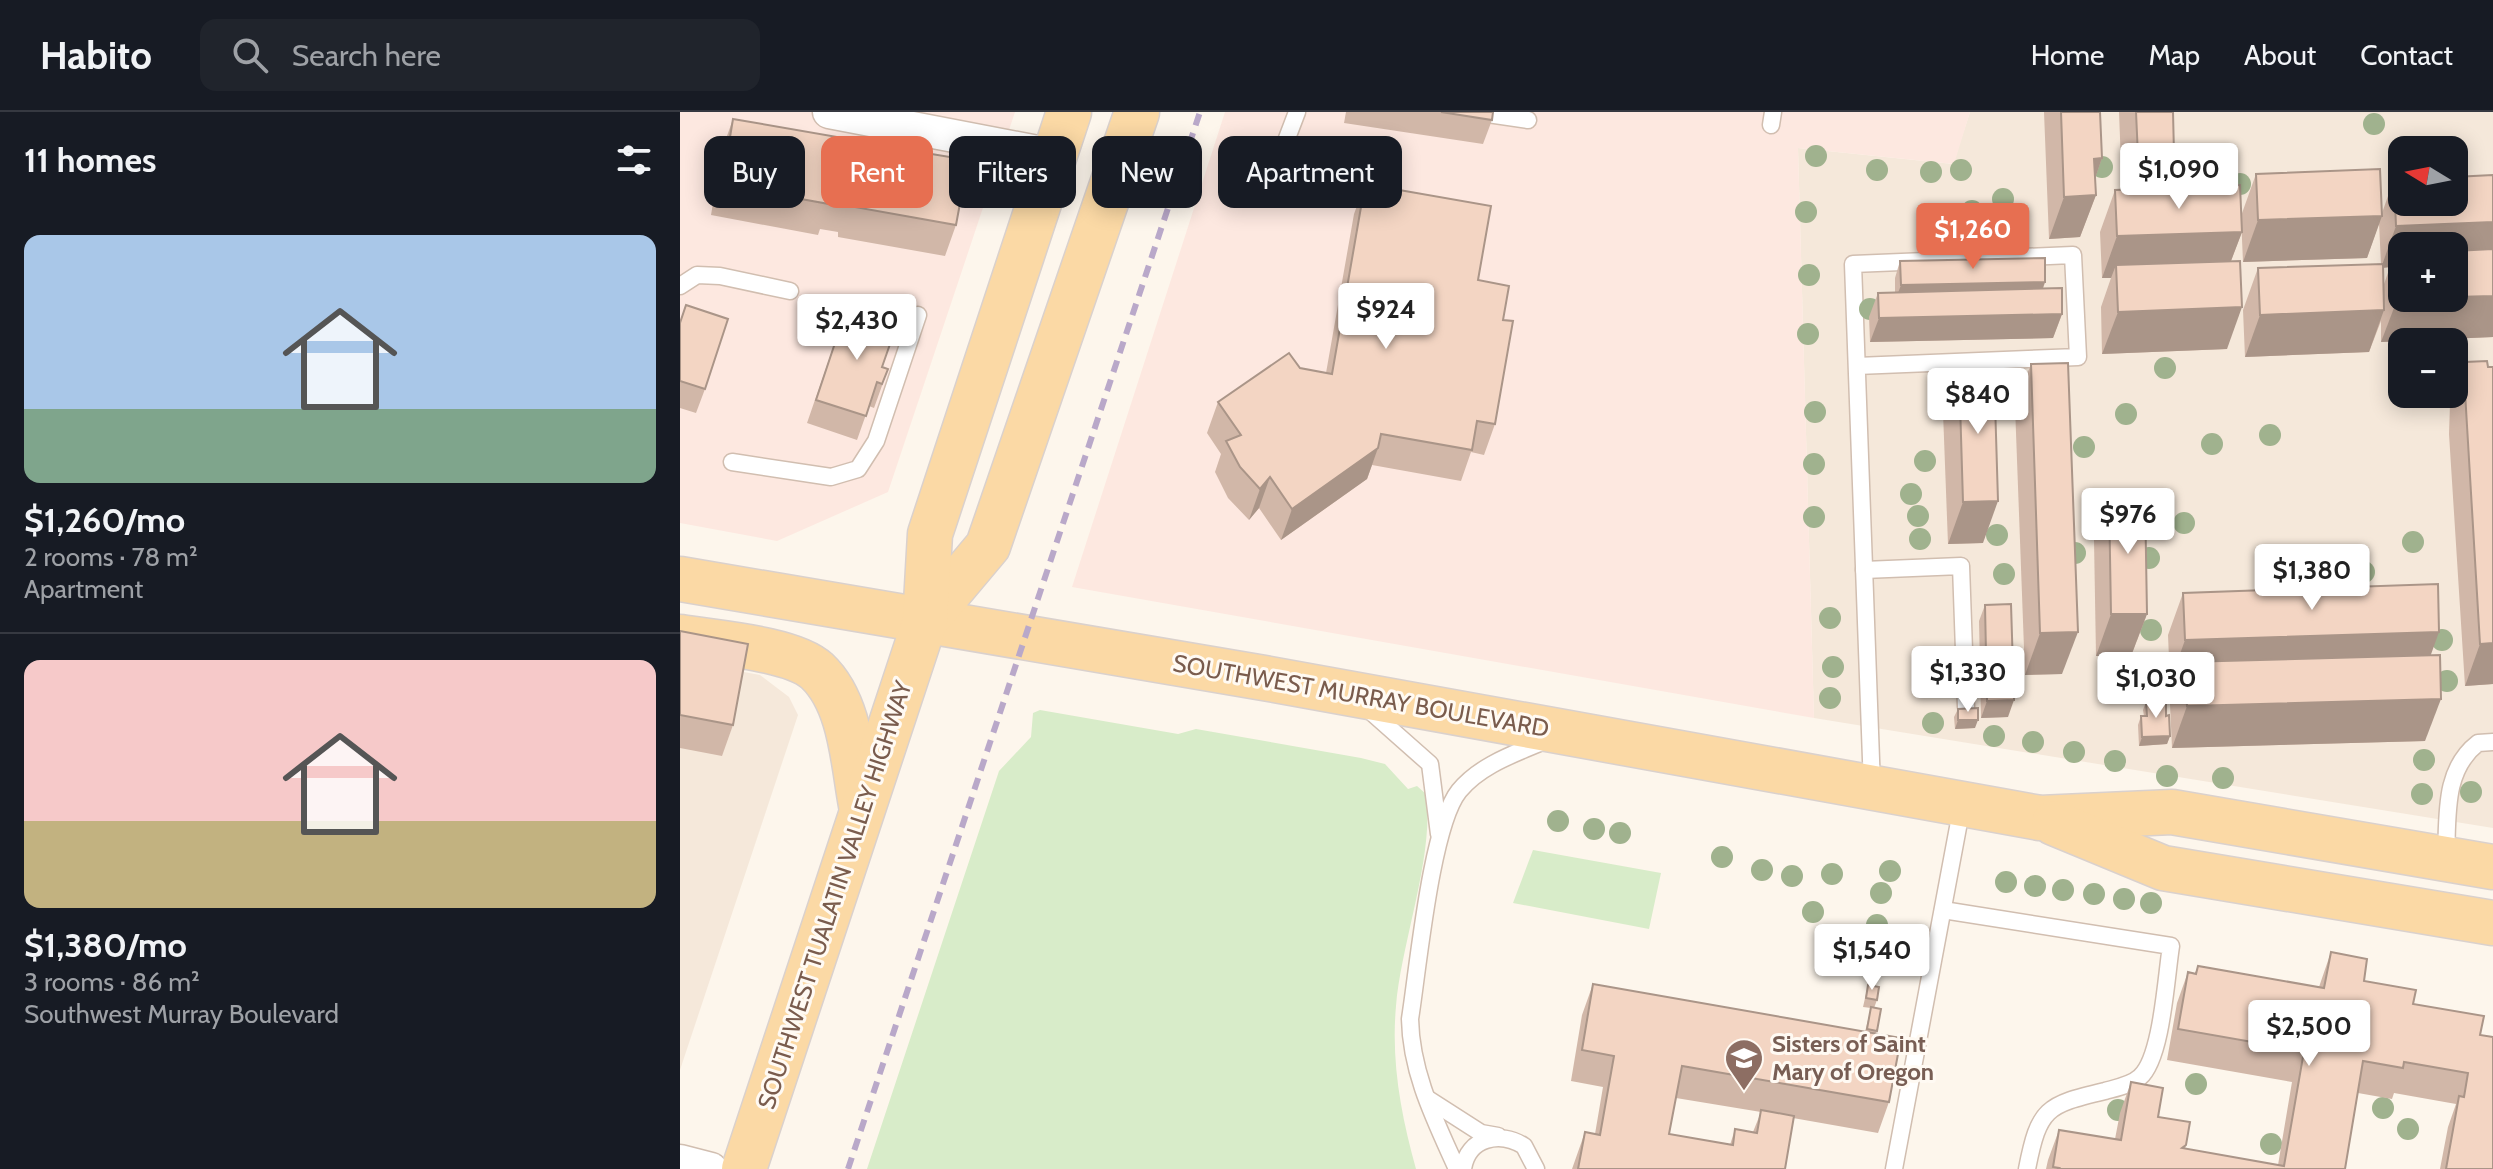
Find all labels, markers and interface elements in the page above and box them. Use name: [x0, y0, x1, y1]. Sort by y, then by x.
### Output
search box: [200, 19, 760, 91]
text: Habito: [40, 32, 152, 79]
icon: search: [228, 33, 272, 77]
text: Search here: [292, 37, 441, 74]
text: Home: [2031, 38, 2104, 72]
text: Map: [2148, 38, 2200, 72]
text: About: [2244, 38, 2316, 72]
text: Contact: [2360, 38, 2453, 72]
chip: Buy: [704, 136, 805, 208]
chip: Rent: [821, 136, 933, 208]
chip: Filters: [949, 136, 1076, 208]
chip: New: [1092, 136, 1202, 208]
chip: Apartment: [1218, 136, 1402, 208]
north arrow: [2388, 136, 2468, 216]
map controls: [2388, 136, 2468, 408]
icon: filters: [612, 138, 656, 182]
text: 11 homes: [24, 139, 156, 181]
pin: $1,090: [2114, 143, 2244, 211]
text: $1,090: [2138, 153, 2220, 185]
pin: $1,260: [1908, 203, 2038, 271]
text: $1,260: [1934, 213, 2012, 245]
button: +: [2388, 232, 2468, 312]
pin: $924: [1339, 283, 1433, 351]
icon: home: [268, 287, 412, 431]
text: $924: [1356, 293, 1416, 325]
pin: $2,430: [792, 294, 922, 362]
text: $2,430: [815, 304, 899, 336]
button: −: [2388, 328, 2468, 408]
pin: $840: [1931, 368, 2025, 436]
text: $840: [1945, 378, 2011, 410]
pin: $976: [2081, 488, 2175, 556]
text: $976: [2100, 498, 2157, 530]
text: $1,260/mo: [24, 499, 185, 541]
text: 2 rooms · 78 m²: [24, 541, 198, 573]
pin: $1,380: [2247, 544, 2377, 612]
text: $1,380: [2273, 554, 2351, 586]
text: Apartment: [24, 573, 143, 605]
pin: $1,330: [1903, 646, 2033, 714]
street label: SOUTHWEST MURRAY BOULEVARD: [1171, 648, 1551, 743]
pin: $1,030: [2091, 652, 2221, 720]
text: $1,330: [1929, 656, 2007, 688]
text: $1,030: [2115, 662, 2197, 694]
street label: SOUTHWEST TUALATIN VALLEY HIGHWAY: [751, 677, 918, 1113]
icon: home: [268, 712, 412, 856]
text: $1,380/mo: [24, 924, 187, 966]
pin: $1,540: [1807, 924, 1937, 992]
text: $1,540: [1832, 934, 1912, 966]
text: 3 rooms · 86 m²: [24, 966, 200, 998]
text: Southwest Murray Boulevard: [24, 998, 339, 1030]
pin: $2,500: [2244, 1000, 2374, 1068]
text: $2,500: [2266, 1010, 2352, 1042]
place label: Sisters of Saint Mary of Oregon: [1772, 1029, 1934, 1086]
school or university icon: Sisters of Saint Mary of Oregon: [1723, 1037, 1765, 1092]

